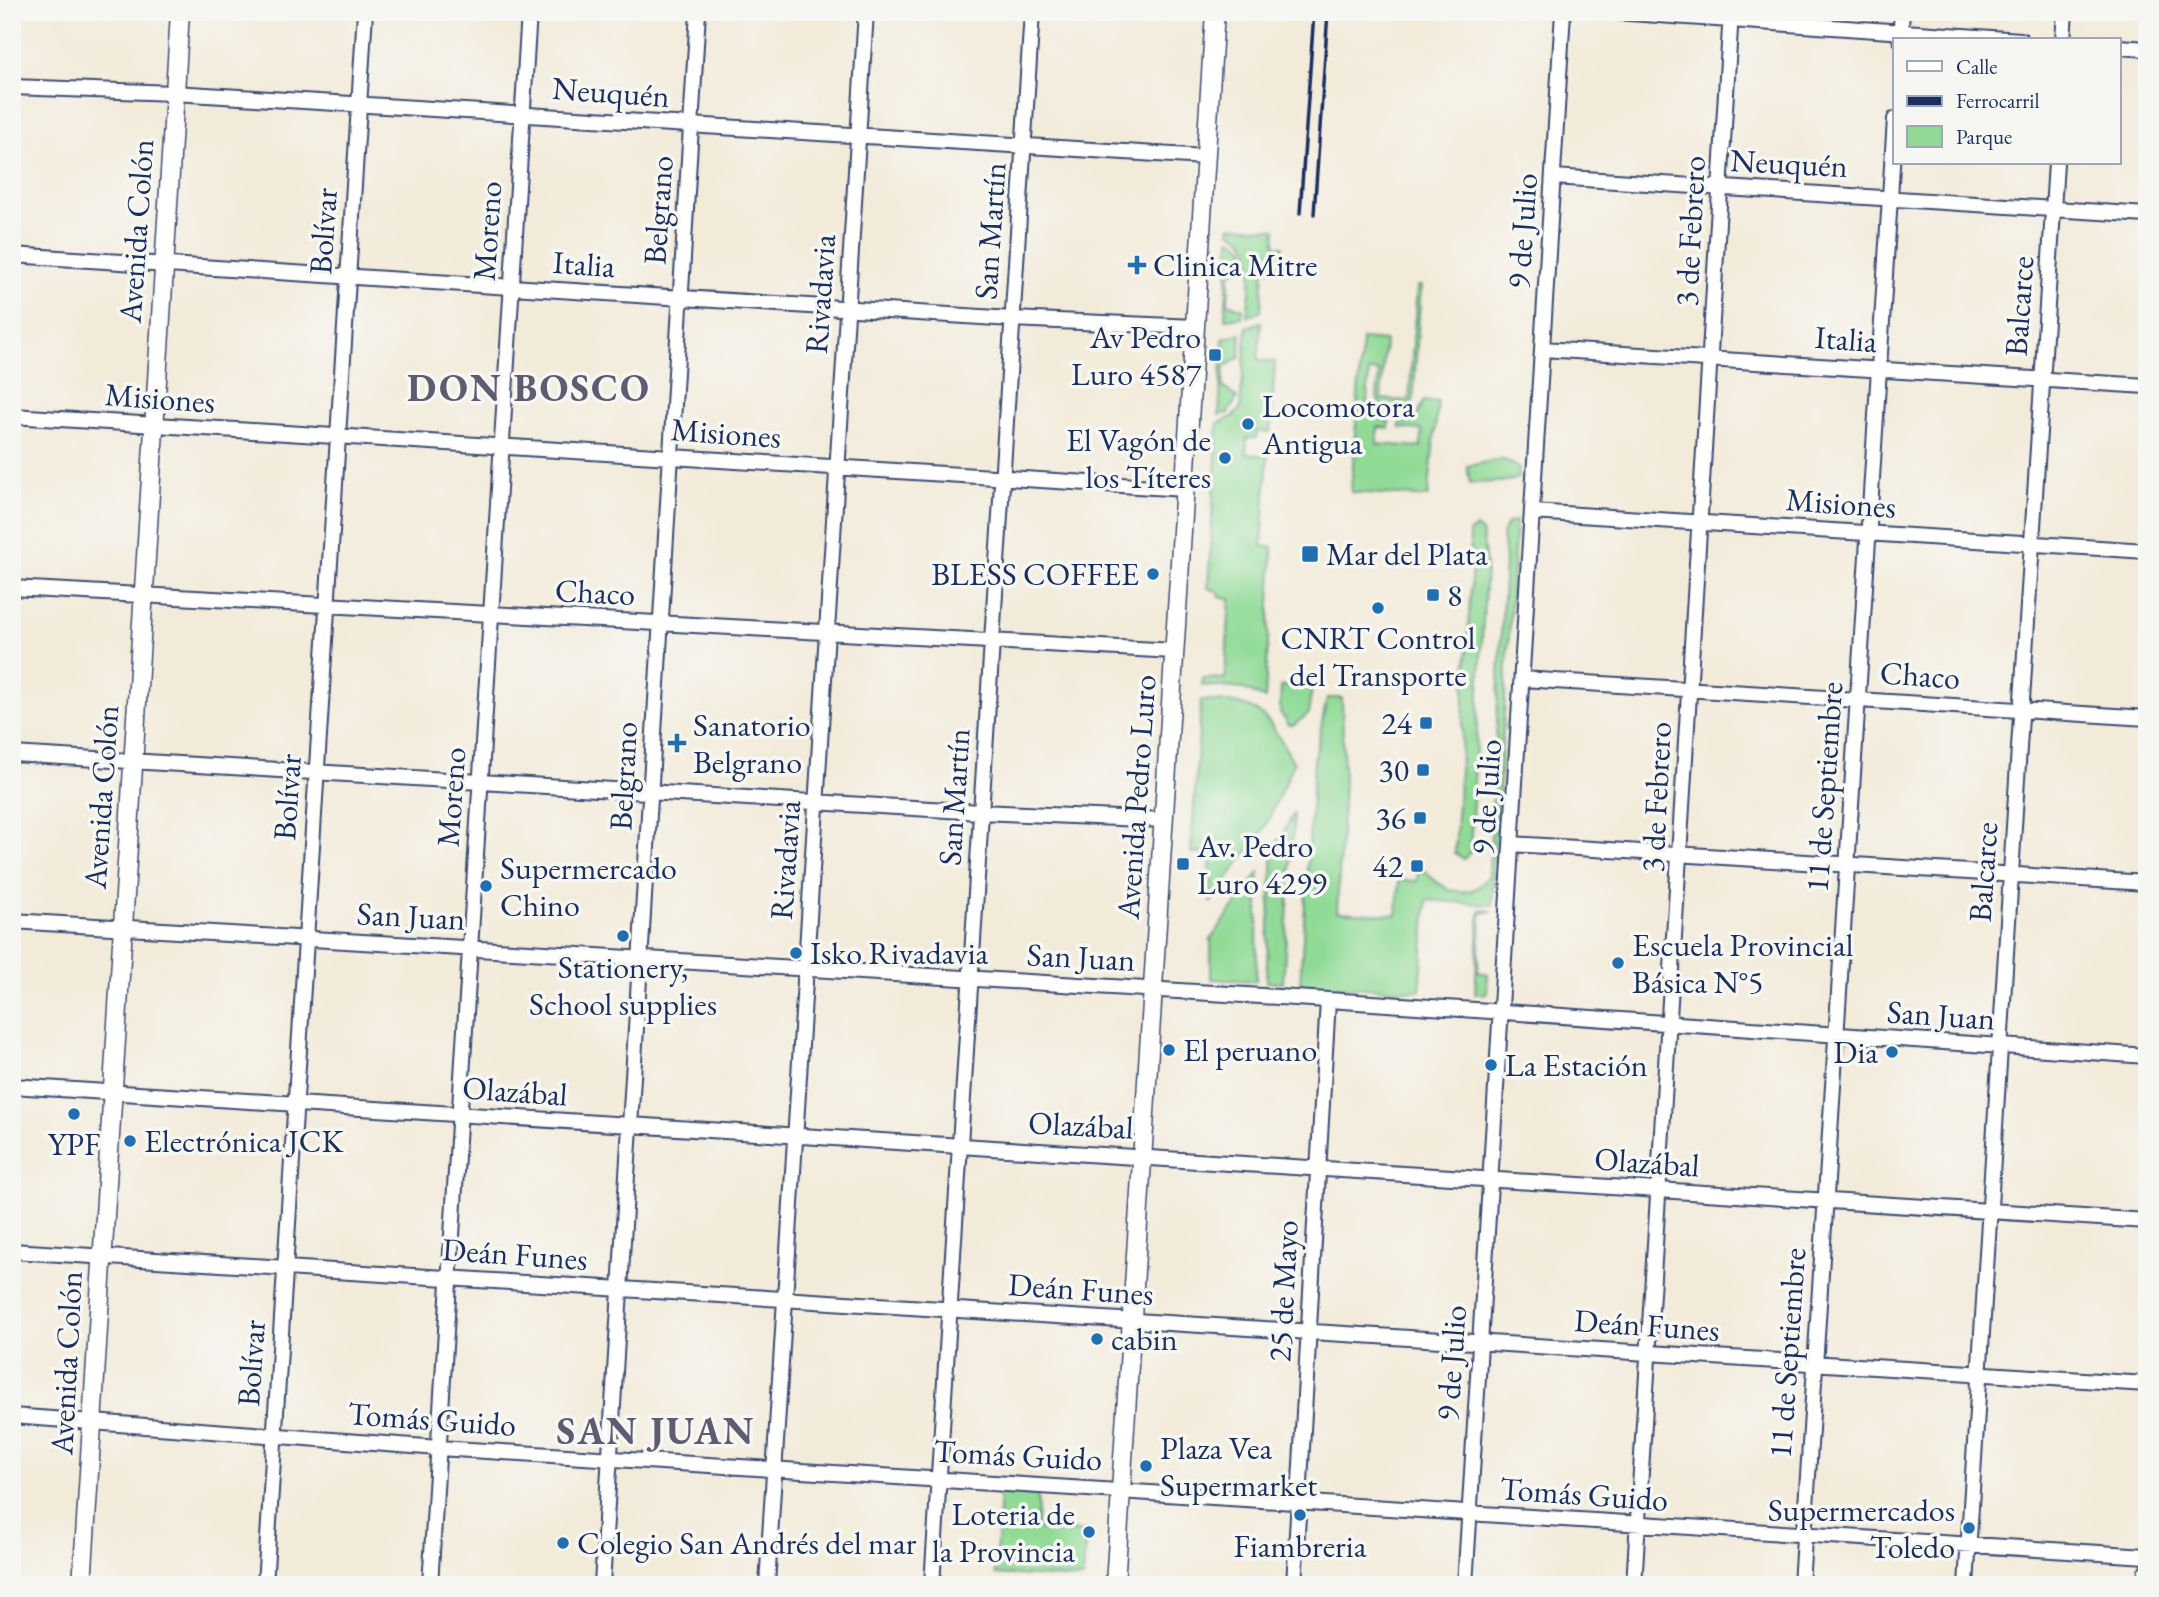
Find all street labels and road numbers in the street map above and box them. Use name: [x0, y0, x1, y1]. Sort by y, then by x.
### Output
street label: Neuquén: [551, 67, 671, 117]
street label: Avenida Colón: [109, 138, 163, 325]
street label: Neuquén: [1729, 139, 1849, 187]
street label: Belgrano: [633, 154, 683, 266]
street label: 3 de Febrero: [1665, 155, 1715, 307]
street label: San Martín: [964, 161, 1016, 301]
street label: 9 de Julio: [1497, 172, 1547, 290]
street label: Moreno: [463, 180, 511, 282]
street label: Bolívar: [299, 186, 347, 276]
street label: Rivadavia: [795, 232, 845, 355]
street label: Italia: [552, 241, 617, 287]
street label: Balcarce: [1995, 255, 2043, 357]
street label: Italia: [1814, 316, 1879, 362]
street label: Misiones: [103, 373, 217, 423]
street label: Misiones: [669, 408, 783, 458]
street label: Misiones: [1784, 478, 1898, 528]
street label: Chaco: [554, 569, 636, 615]
street label: Chaco: [1879, 651, 1961, 699]
street label: Avenida Pedro Luro: [1106, 673, 1165, 922]
street label: 11 de Septiembre: [1796, 680, 1852, 894]
street label: Avenida Colón: [74, 704, 128, 891]
street label: Belgrano: [599, 720, 647, 832]
street label: 3 de Febrero: [1631, 721, 1681, 873]
street label: San Martín: [928, 727, 980, 867]
street label: 9 de Julio: [1461, 738, 1511, 856]
street label: Moreno: [427, 746, 475, 848]
street label: Bolívar: [263, 752, 311, 842]
street label: Rivadavia: [760, 798, 810, 921]
street label: Balcarce: [1959, 821, 2007, 923]
street label: San Juan: [356, 892, 466, 940]
street label: San Juan: [1026, 933, 1136, 981]
street label: San Juan: [1885, 990, 1997, 1040]
street label: Olazábal: [461, 1066, 569, 1116]
street label: Olazábal: [1027, 1101, 1135, 1149]
street label: Olazábal: [1593, 1137, 1701, 1187]
street label: 25 de Mayo: [1258, 1219, 1308, 1363]
street label: Deán Funes: [441, 1228, 589, 1280]
street label: 11 de Septiembre: [1759, 1246, 1815, 1460]
street label: Deán Funes: [1007, 1263, 1155, 1315]
street label: Avenida Colón: [40, 1270, 92, 1457]
street label: Deán Funes: [1573, 1299, 1721, 1351]
street label: 9 de Julio: [1426, 1304, 1476, 1422]
street label: Bolívar: [227, 1318, 275, 1408]
street label: Tomás Guido: [347, 1392, 517, 1446]
street label: Tomás Guido: [933, 1430, 1103, 1480]
street label: Tomás Guido: [1499, 1467, 1669, 1521]

